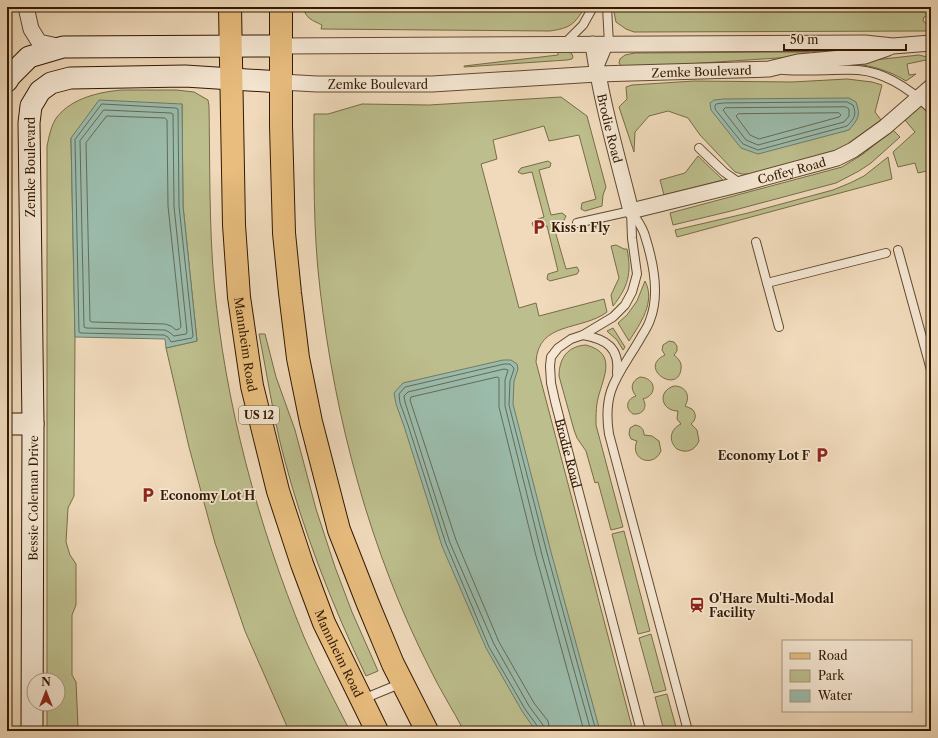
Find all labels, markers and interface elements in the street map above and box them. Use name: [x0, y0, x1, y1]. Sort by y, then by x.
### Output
scale bar: [784, 26, 906, 52]
text: 50 m: [790, 32, 819, 47]
street label: Zemke Boulevard: [651, 62, 753, 80]
street label: Zemke Boulevard: [328, 77, 429, 92]
street label: Brodie Road: [595, 92, 626, 165]
street label: Zemke Boulevard: [23, 116, 38, 217]
street label: Coffey Road: [756, 154, 828, 187]
parking icon: Kiss n Fly: [530, 218, 548, 236]
place label: Kiss n Fly: [551, 220, 611, 235]
street label: Mannheim Road: [232, 296, 261, 394]
road number: US 12: [239, 406, 279, 424]
street label: Brodie Road: [552, 417, 585, 490]
street label: Bessie Coleman Drive: [25, 435, 40, 561]
parking icon: Economy Lot F: [813, 446, 831, 464]
place label: Economy Lot F: [718, 448, 810, 463]
parking icon: Economy Lot H: [139, 486, 157, 504]
place label: Economy Lot H: [160, 488, 255, 503]
place label: O'Hare Multi-Modal Facility: [709, 591, 834, 620]
station icon: O'Hare Multi-Modal Facility: [688, 596, 706, 614]
street label: Mannheim Road: [312, 607, 367, 700]
legend: [782, 640, 912, 712]
text: Road: [818, 648, 848, 663]
text: Park: [818, 668, 845, 683]
north arrow: [26, 672, 66, 712]
text: N: [41, 675, 51, 689]
text: Water: [817, 688, 852, 703]

